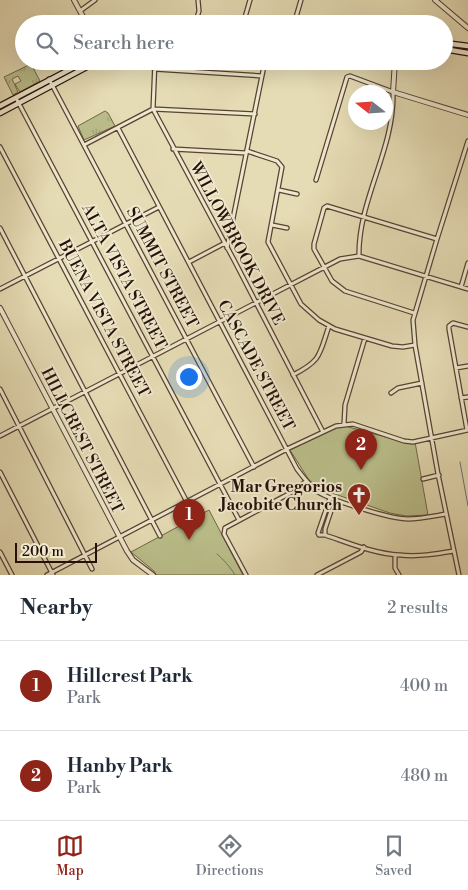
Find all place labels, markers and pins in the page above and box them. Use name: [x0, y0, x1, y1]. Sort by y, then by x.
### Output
pin: 2: [345, 429, 377, 470]
place label: Mar Gregorios Jacobite Church: [218, 477, 342, 515]
church icon: Mar Gregorios Jacobite Church: [346, 482, 372, 516]
pin: 1: [173, 499, 205, 540]

